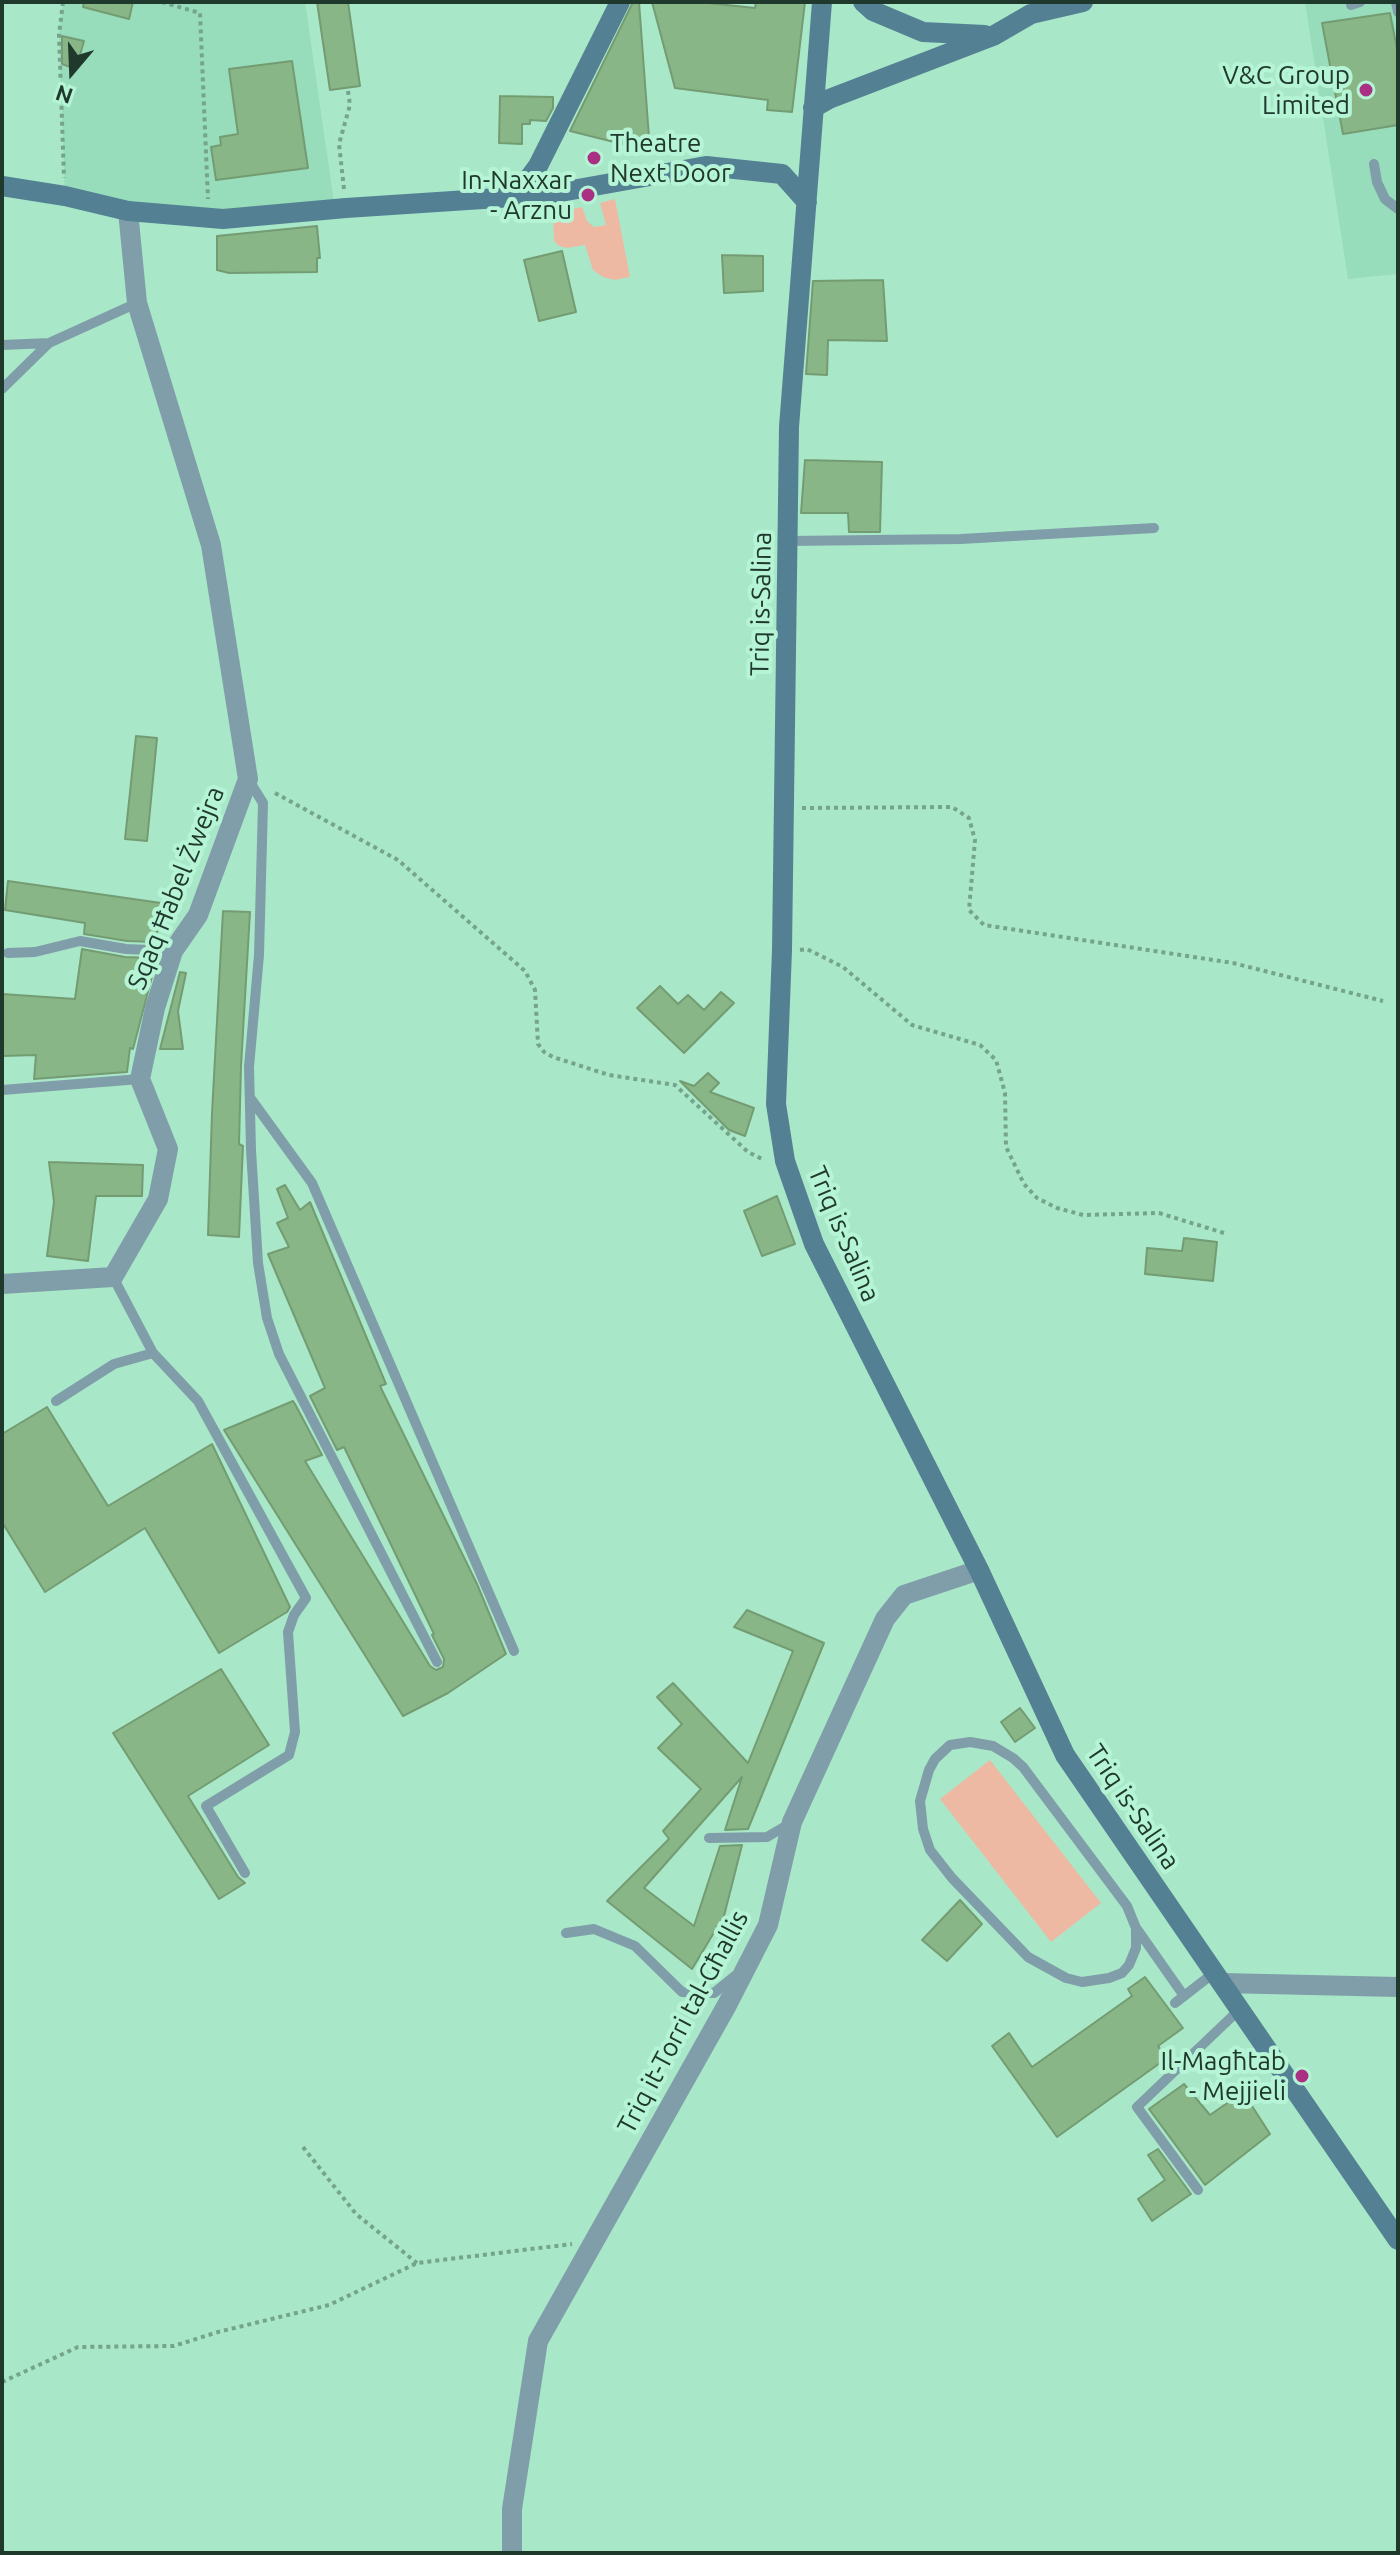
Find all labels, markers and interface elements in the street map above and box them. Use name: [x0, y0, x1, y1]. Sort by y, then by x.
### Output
north arrow: [32, 32, 112, 112]
place label: V&C Group Limited: [1222, 59, 1350, 120]
text: N: [52, 81, 76, 110]
marker: V&C Group Limited: [1357, 81, 1375, 99]
place label: Theatre Next Door: [610, 127, 731, 188]
marker: Theatre Next Door: [585, 149, 603, 167]
place label: In-Naxxar - Arznu: [461, 164, 572, 226]
marker: In-Naxxar - Arznu: [579, 186, 597, 204]
street label: Triq is-Salina: [744, 532, 778, 676]
street label: Sqaq Ħabel Żwejra: [121, 782, 231, 994]
street label: Triq is-Salina: [801, 1161, 887, 1307]
street label: Triq is-Salina: [1080, 1738, 1186, 1876]
street label: Triq it-Torri tal-Għallis: [611, 1905, 755, 2139]
place label: Il-Magħtab - Mejjieli: [1160, 2045, 1286, 2106]
marker: Il-Magħtab - Mejjieli: [1293, 2067, 1311, 2085]

